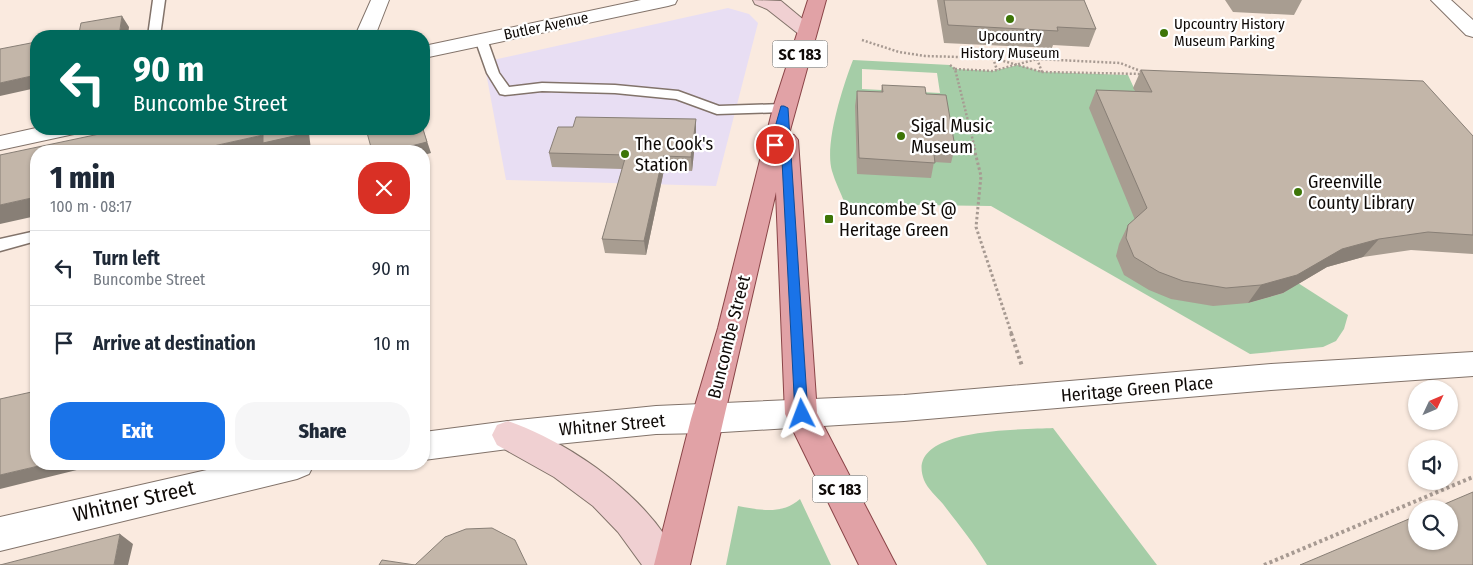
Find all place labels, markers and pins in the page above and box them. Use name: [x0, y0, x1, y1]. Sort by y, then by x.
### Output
marker: Upcountry History Museum: [1004, 13, 1016, 25]
place label: Upcountry History Museum Parking: [1174, 15, 1285, 50]
place label: Upcountry History Museum: [960, 27, 1060, 62]
marker: Upcountry History Museum Parking: [1158, 27, 1170, 39]
place label: Sigal Music Museum: [911, 115, 993, 158]
pin: [754, 124, 796, 166]
marker: Sigal Music Museum: [895, 130, 907, 142]
place label: The Cook's Station: [635, 133, 714, 176]
marker: The Cook's Station: [619, 148, 631, 160]
place label: Greenville County Library: [1308, 171, 1414, 214]
marker: Greenville County Library: [1292, 186, 1304, 198]
place label: Buncombe St @ Heritage Green: [839, 198, 957, 241]
marker: Buncombe St @ Heritage Green: [823, 213, 835, 225]

